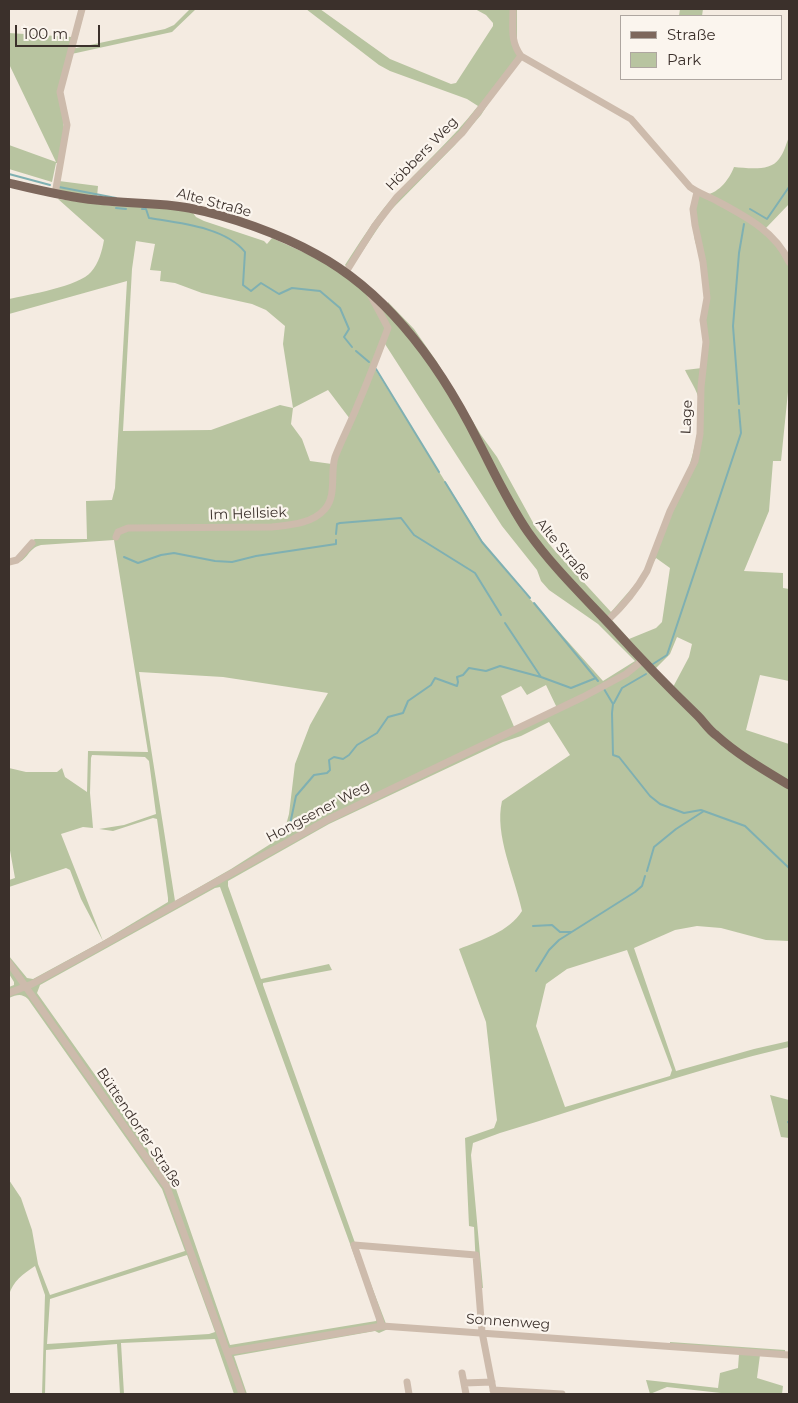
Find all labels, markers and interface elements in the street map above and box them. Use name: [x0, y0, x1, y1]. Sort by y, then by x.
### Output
scale bar: [18, 15, 102, 47]
legend: [620, 15, 783, 80]
text: 100 m: [23, 24, 68, 43]
text: Straße: [667, 25, 716, 44]
text: Park: [667, 50, 701, 69]
street label: Höbbers Weg: [382, 113, 462, 195]
street label: Alte Straße: [175, 185, 253, 221]
street label: Lage: [678, 399, 696, 435]
street label: Im Hellsiek: [209, 504, 287, 524]
street label: Alte Straße: [532, 515, 594, 585]
street label: Hongsener Weg: [263, 778, 373, 846]
street label: Büttendorfer Straße: [93, 1065, 185, 1191]
street label: Sonnenweg: [465, 1311, 551, 1333]

